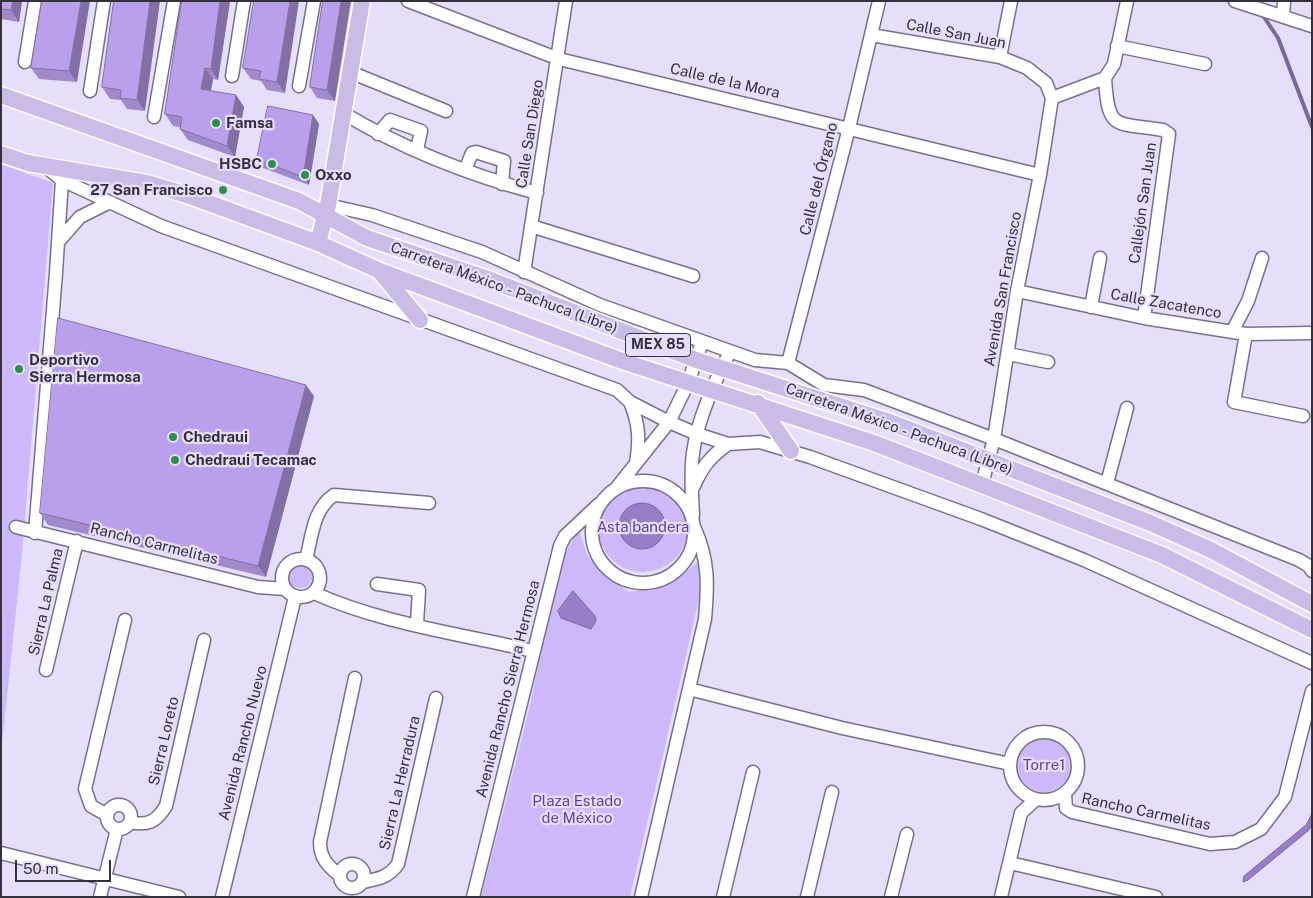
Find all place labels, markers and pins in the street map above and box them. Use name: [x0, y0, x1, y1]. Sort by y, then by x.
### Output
place label: Famsa: [226, 114, 273, 132]
marker: Famsa: [210, 117, 222, 129]
place label: HSBC: [219, 155, 262, 173]
marker: HSBC: [266, 158, 278, 170]
place label: Oxxo: [315, 166, 352, 184]
marker: Oxxo: [299, 169, 311, 181]
place label: 27 San Francisco: [90, 181, 213, 199]
marker: 27 San Francisco: [217, 184, 229, 196]
place label: Deportivo Sierra Hermosa: [29, 351, 141, 386]
marker: Deportivo Sierra Hermosa: [13, 363, 25, 375]
place label: Chedraui: [183, 428, 248, 446]
marker: Chedraui: [167, 431, 179, 443]
place label: Chedraui Tecamac: [185, 451, 317, 469]
marker: Chedraui Tecamac: [169, 454, 181, 466]

